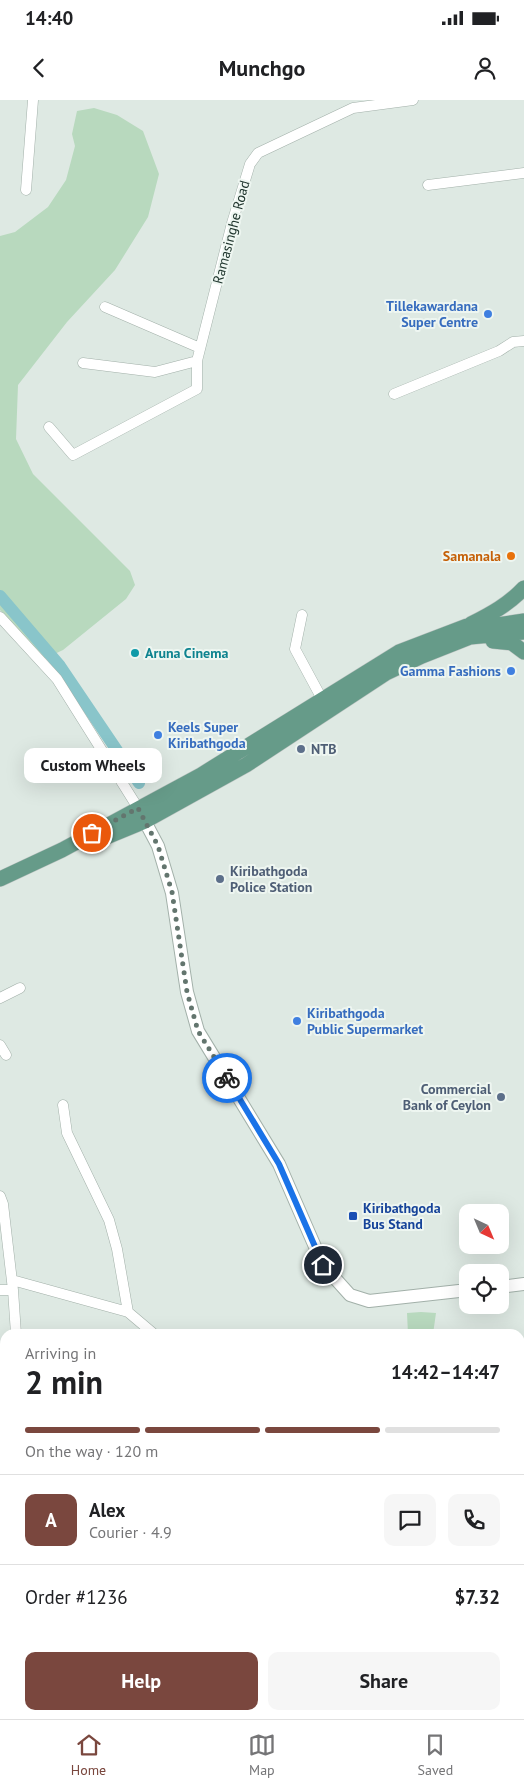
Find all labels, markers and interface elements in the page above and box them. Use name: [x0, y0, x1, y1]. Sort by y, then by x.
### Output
text: 14:40: [25, 6, 73, 30]
icon: back: [25, 54, 53, 82]
text: Munchgo: [219, 54, 305, 82]
icon: person: [471, 54, 499, 82]
street label: Ramasinghe Road: [209, 178, 253, 286]
place label: Tillekawardana Super Centre: [386, 297, 478, 331]
marker: Tillekawardana Super Centre: [482, 308, 494, 320]
place label: Samanala: [443, 547, 501, 565]
marker: Samanala: [505, 550, 517, 562]
place label: Aruna Cinema: [145, 644, 228, 662]
marker: Aruna Cinema: [129, 647, 141, 659]
place label: Gamma Fashions: [400, 662, 501, 680]
marker: Gamma Fashions: [505, 665, 517, 677]
place label: Keels Super Kiribathgoda: [168, 718, 246, 752]
marker: Keels Super Kiribathgoda: [152, 729, 164, 741]
place label: NTB: [311, 740, 336, 758]
marker: NTB: [295, 743, 307, 755]
callout: Custom Wheels: [23, 748, 161, 783]
text: Custom Wheels: [41, 755, 145, 775]
pin: [71, 812, 113, 854]
icon: bag: [78, 819, 106, 847]
place label: Kiribathgoda Police Station: [230, 862, 312, 896]
marker: Kiribathgoda Police Station: [214, 873, 226, 885]
place label: Kiribathgoda Public Supermarket: [307, 1004, 423, 1038]
marker: Kiribathgoda Public Supermarket: [291, 1015, 303, 1027]
courier: [202, 1053, 252, 1103]
icon: bike: [213, 1064, 241, 1092]
place label: Commercial Bank of Ceylon: [403, 1080, 492, 1114]
marker: Commercial Bank of Ceylon: [495, 1091, 507, 1103]
place label: Kiribathgoda Bus Stand: [363, 1199, 441, 1233]
north arrow: [459, 1204, 509, 1254]
map controls: [459, 1204, 509, 1314]
marker: Kiribathgoda Bus Stand: [347, 1210, 359, 1222]
pin: [302, 1244, 344, 1286]
icon: home: [309, 1251, 337, 1279]
button: locate: [459, 1264, 509, 1314]
text: Arriving in: [25, 1343, 96, 1363]
text: 14:42–14:47: [391, 1360, 500, 1384]
text: 2 min: [25, 1361, 103, 1403]
text: On the way · 120 m: [25, 1441, 158, 1461]
button: chat: [384, 1494, 436, 1546]
button: phone: [448, 1494, 500, 1546]
text: Alex: [89, 1498, 125, 1522]
text: A: [45, 1508, 57, 1532]
text: Courier · 4.9: [89, 1522, 172, 1542]
text: Order #1236: [25, 1585, 128, 1609]
text: $7.32: [454, 1585, 500, 1609]
button: Help: [25, 1652, 258, 1710]
button: Share: [268, 1652, 500, 1710]
tab: Home: [71, 1731, 106, 1779]
tab: Map: [248, 1731, 276, 1779]
tab: Saved: [418, 1731, 453, 1779]

